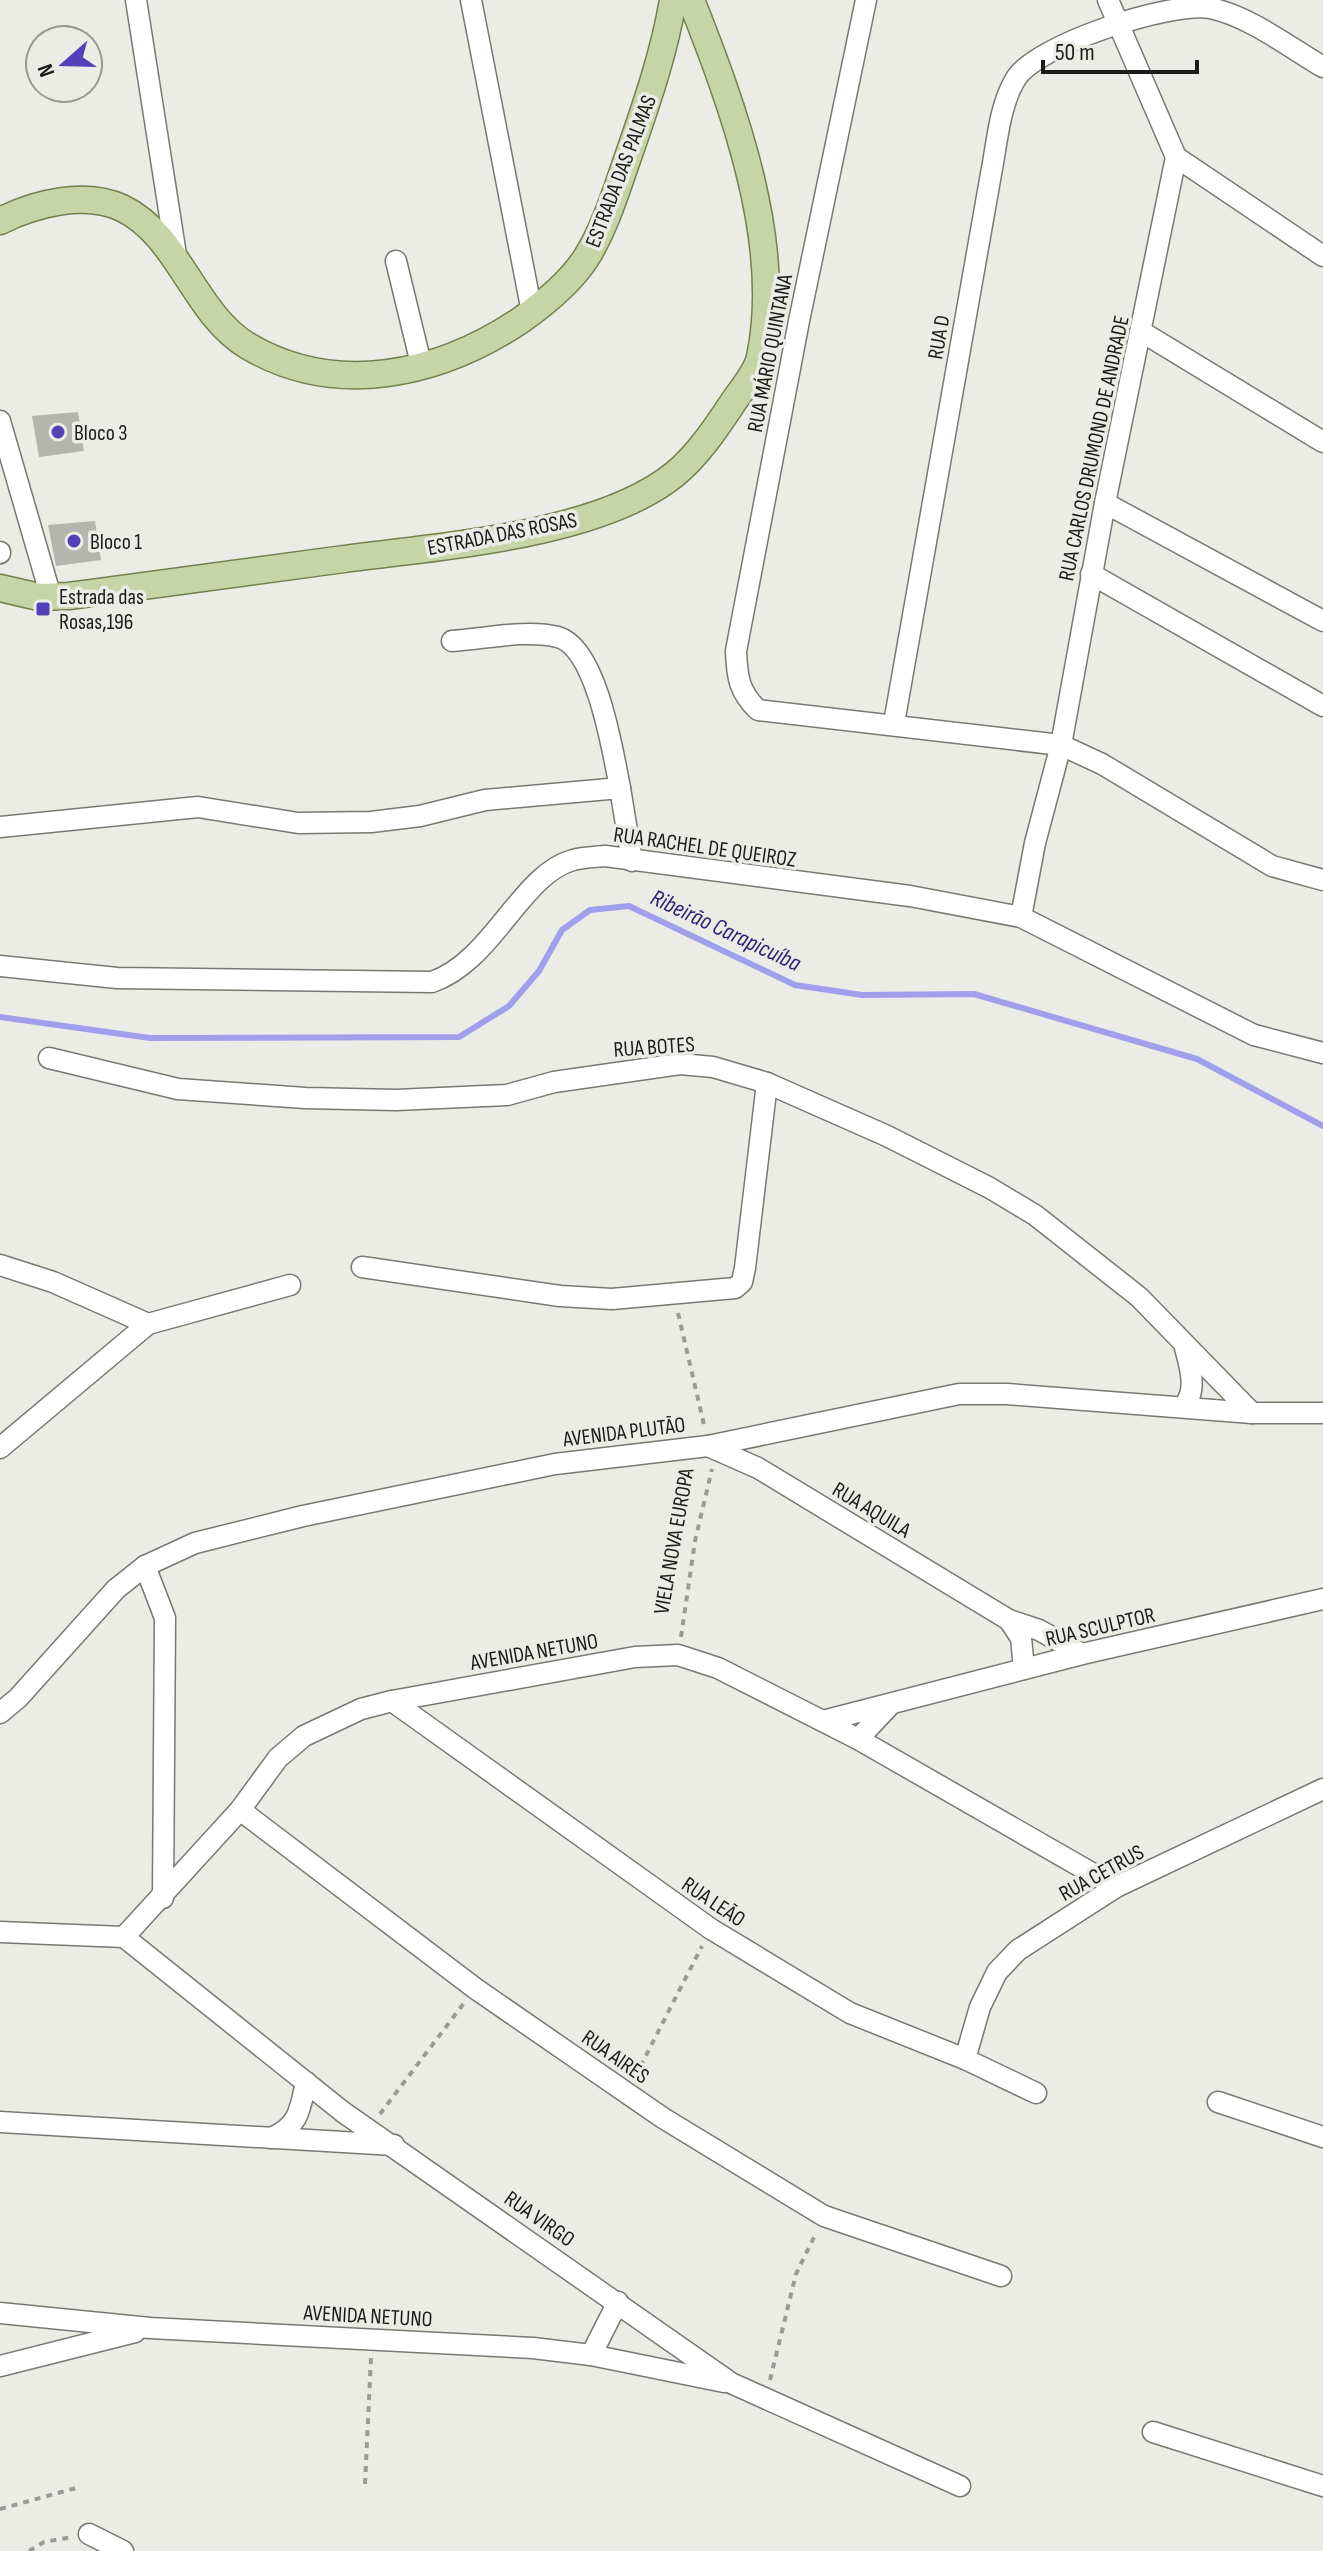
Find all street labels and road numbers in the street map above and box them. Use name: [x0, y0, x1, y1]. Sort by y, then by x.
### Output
street label: ESTRADA DAS PALMAS: [580, 91, 663, 252]
street label: RUA MÁRIO QUINTANA: [742, 271, 799, 435]
street label: RUA D: [922, 313, 957, 362]
street label: RUA CARLOS DRUMOND DE ANDRADE: [1053, 313, 1136, 584]
street label: ESTRADA DAS ROSAS: [425, 507, 579, 562]
street label: RUA RACHEL DE QUEIROZ: [612, 821, 798, 874]
street label: RUA BOTES: [613, 1031, 696, 1064]
street label: AVENIDA PLUTÃO: [561, 1412, 687, 1454]
street label: VIELA NOVA EUROPA: [648, 1466, 701, 1616]
street label: RUA AQUILA: [827, 1476, 916, 1545]
street label: RUA SCULPTOR: [1043, 1602, 1158, 1653]
street label: AVENIDA NETUNO: [467, 1628, 600, 1677]
street label: RUA CETRUS: [1055, 1839, 1149, 1908]
street label: RUA LEÃO: [676, 1871, 750, 1933]
street label: RUA AIRES: [576, 2024, 654, 2090]
street label: RUA VIRGO: [499, 2185, 580, 2253]
street label: AVENIDA NETUNO: [302, 2300, 433, 2333]

